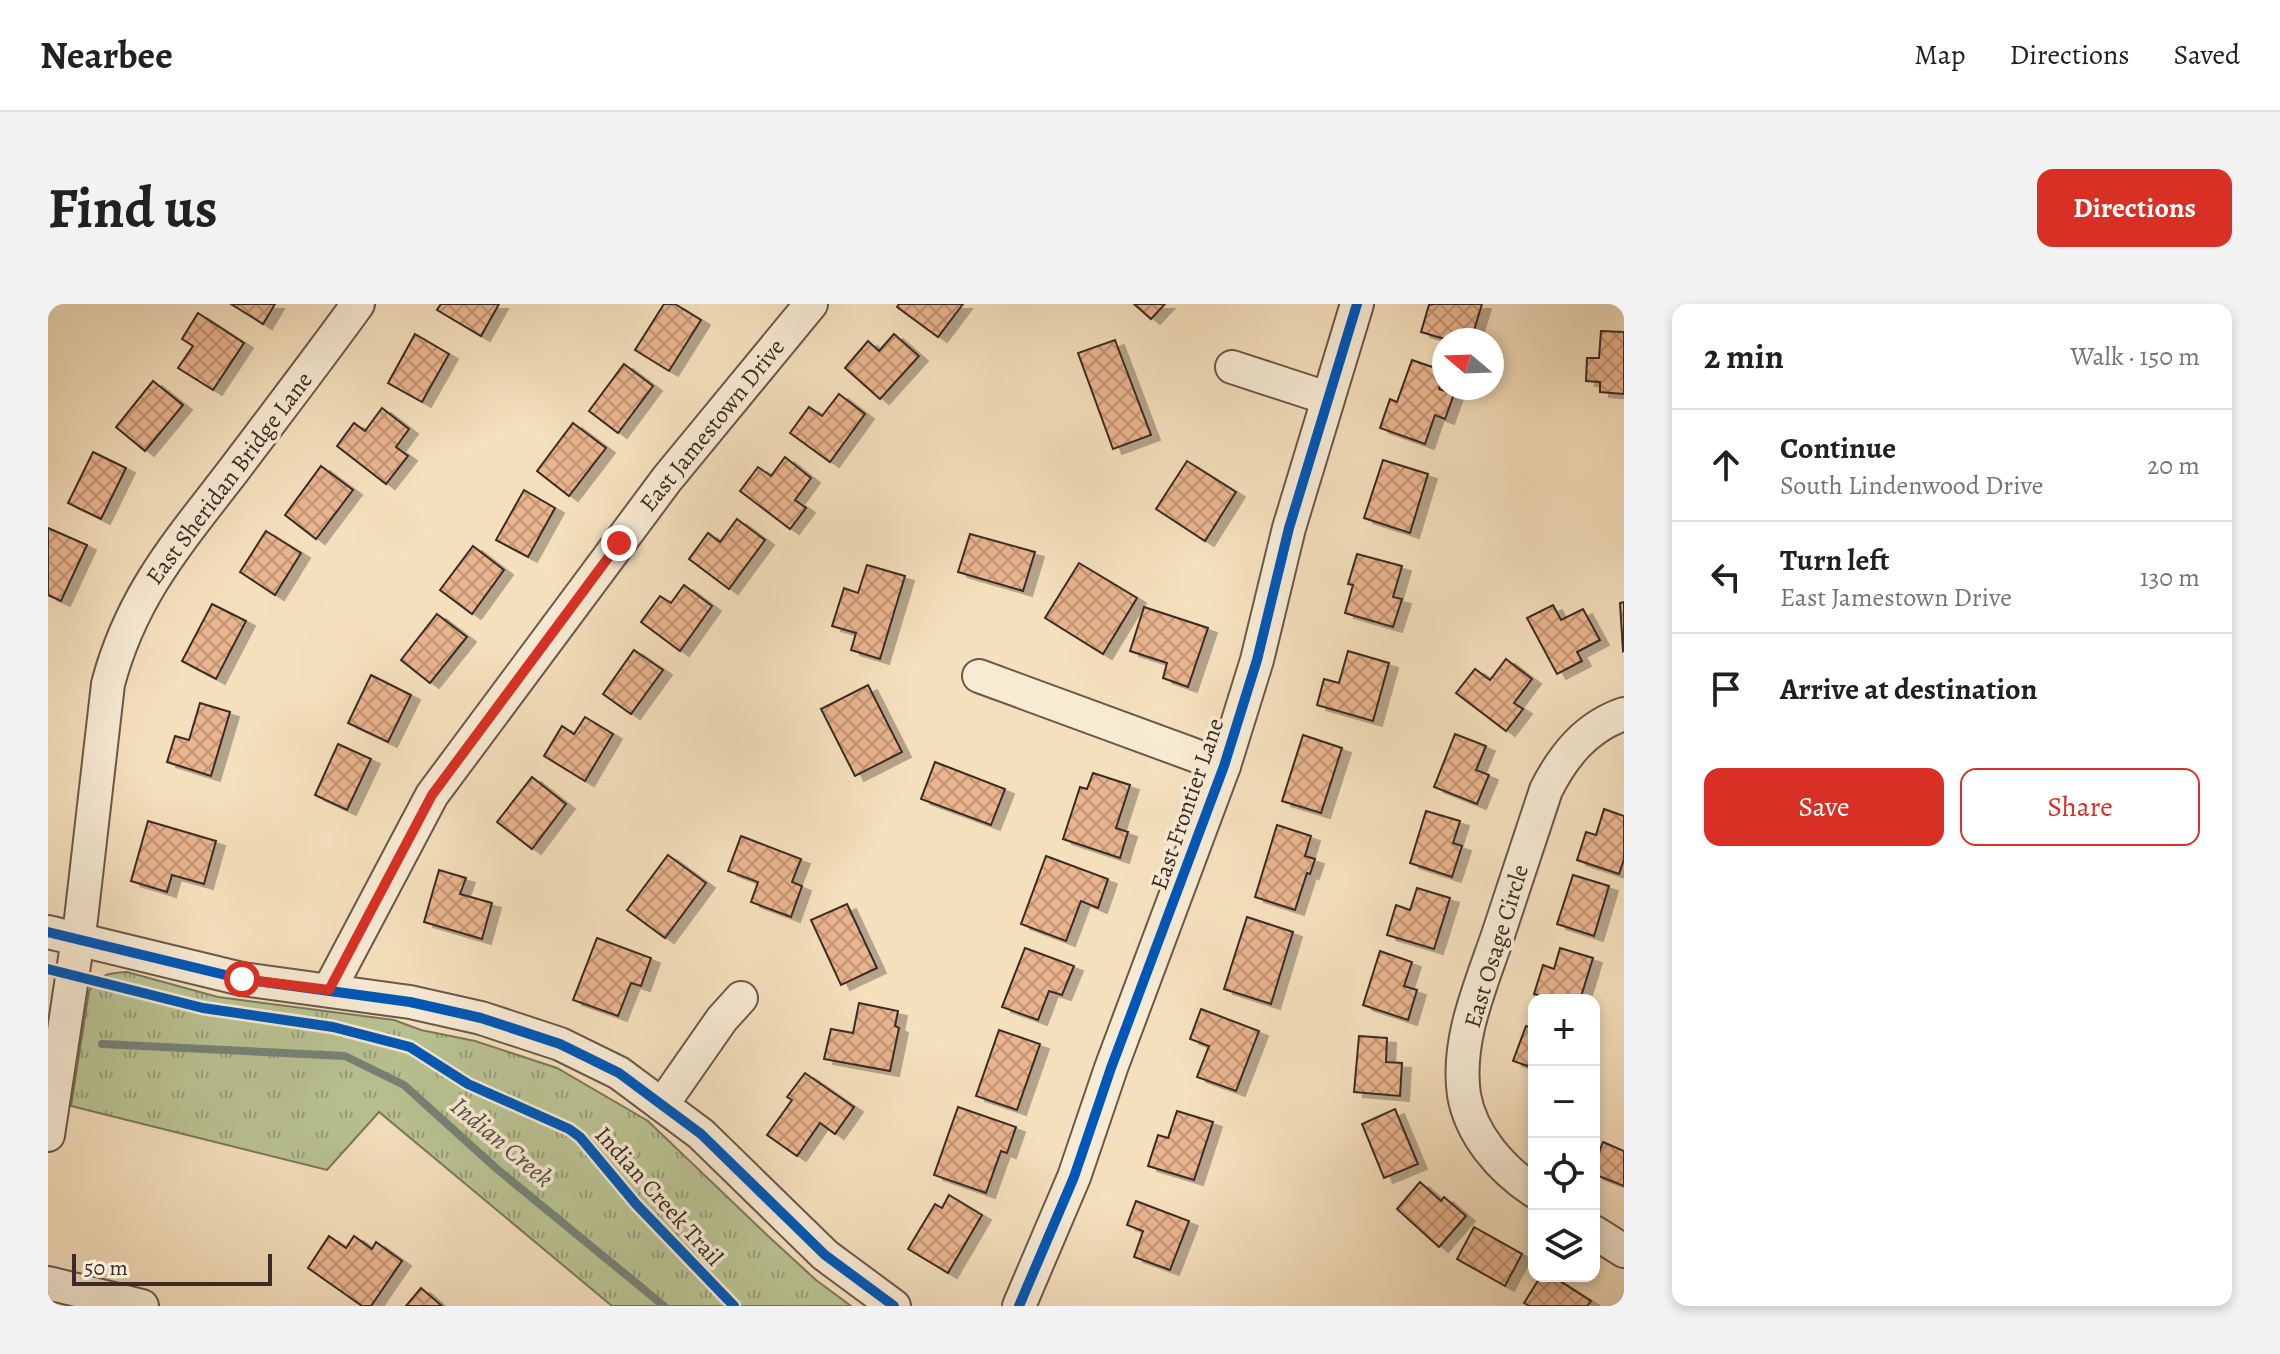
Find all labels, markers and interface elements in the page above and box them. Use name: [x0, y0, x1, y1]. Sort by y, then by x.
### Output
text: Nearbee: [40, 29, 173, 81]
text: Map: [1914, 36, 1965, 74]
text: Directions: [2009, 36, 2130, 74]
text: Saved: [2174, 36, 2240, 74]
button: Directions: [2037, 169, 2232, 247]
text: Find us: [48, 170, 218, 246]
north arrow: [1432, 328, 1504, 400]
street label: East Jamestown Drive: [632, 332, 792, 518]
text: 2 min: [1704, 333, 1784, 380]
text: Walk · 150 m: [2070, 339, 2200, 374]
street label: East Sheridan Bridge Lane: [138, 365, 320, 591]
text: Continue: [1780, 428, 1896, 468]
icon: ahead: [1704, 443, 1748, 487]
text: 20 m: [2147, 448, 2200, 483]
text: South Lindenwood Drive: [1780, 468, 2043, 503]
route end: [601, 525, 637, 561]
text: Turn left: [1780, 540, 1889, 580]
icon: left: [1704, 555, 1748, 599]
text: 130 m: [2140, 560, 2200, 595]
text: East Jamestown Drive: [1780, 580, 2012, 615]
icon: arrive: [1704, 667, 1748, 711]
text: Arrive at destination: [1780, 669, 2037, 709]
street label: East Frontier Lane: [1143, 714, 1231, 894]
button: Save: [1704, 768, 1944, 846]
button: Share: [1960, 768, 2200, 846]
street label: East Osage Circle: [1456, 860, 1536, 1032]
route start: [224, 961, 260, 997]
map controls: [1528, 994, 1600, 1282]
button: +: [1528, 994, 1600, 1066]
button: −: [1528, 1066, 1600, 1138]
water label: Indian Creek: [443, 1089, 561, 1195]
street label: Indian Creek Trail: [588, 1119, 730, 1273]
button: locate: [1528, 1138, 1600, 1210]
button: layers: [1528, 1210, 1600, 1282]
scale bar: [72, 1250, 272, 1286]
text: 50 m: [84, 1253, 128, 1283]

